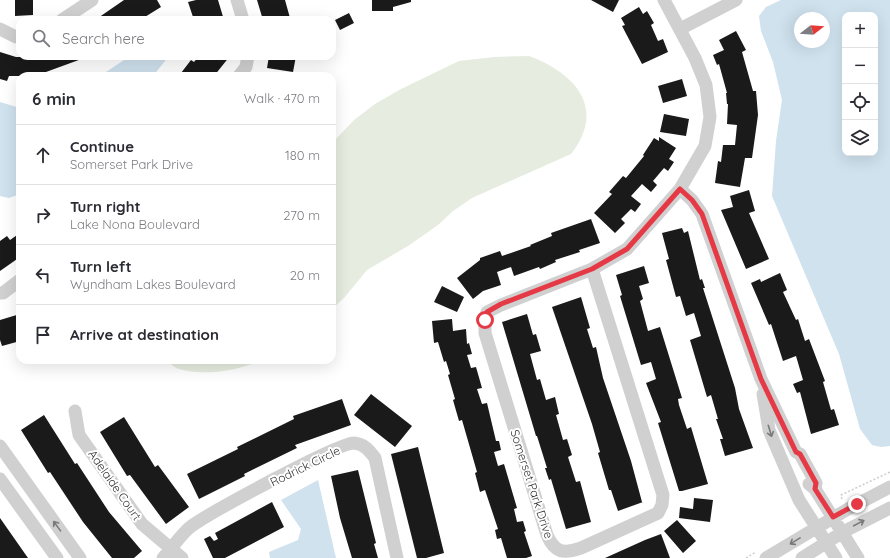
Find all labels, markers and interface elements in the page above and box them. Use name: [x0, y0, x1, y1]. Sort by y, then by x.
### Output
north arrow: [794, 12, 830, 48]
map controls: [842, 12, 878, 156]
button: +: [842, 12, 878, 48]
search box: [16, 16, 336, 60]
icon: search: [30, 27, 52, 49]
text: Search here: [62, 29, 145, 48]
button: −: [842, 48, 878, 84]
button: locate: [842, 84, 878, 120]
text: 6 min: [32, 88, 76, 109]
text: Walk · 470 m: [244, 90, 320, 106]
button: layers: [842, 120, 878, 156]
text: Continue: [70, 137, 134, 156]
icon: ahead: [32, 144, 54, 166]
text: 180 m: [285, 147, 320, 163]
text: Somerset Park Drive: [70, 156, 193, 172]
text: Turn right: [70, 197, 141, 216]
icon: right: [32, 204, 54, 226]
text: 270 m: [283, 207, 320, 223]
text: Lake Nona Boulevard: [70, 216, 200, 232]
text: Turn left: [70, 257, 132, 276]
icon: left: [32, 264, 54, 286]
text: 20 m: [290, 267, 320, 283]
text: Wyndham Lakes Boulevard: [70, 276, 236, 292]
route start: [476, 311, 494, 329]
icon: arrive: [32, 324, 54, 346]
text: Arrive at destination: [70, 325, 219, 344]
one-way arrow: [767, 424, 774, 437]
street label: Somerset Park Drive: [507, 428, 557, 541]
street label: Rodrick Circle: [268, 443, 343, 489]
street label: Adelaide Court: [85, 447, 145, 523]
route end: [848, 495, 866, 513]
one-way arrow: [853, 519, 865, 527]
one-way arrow: [53, 521, 61, 532]
one-way arrow: [789, 537, 801, 545]

